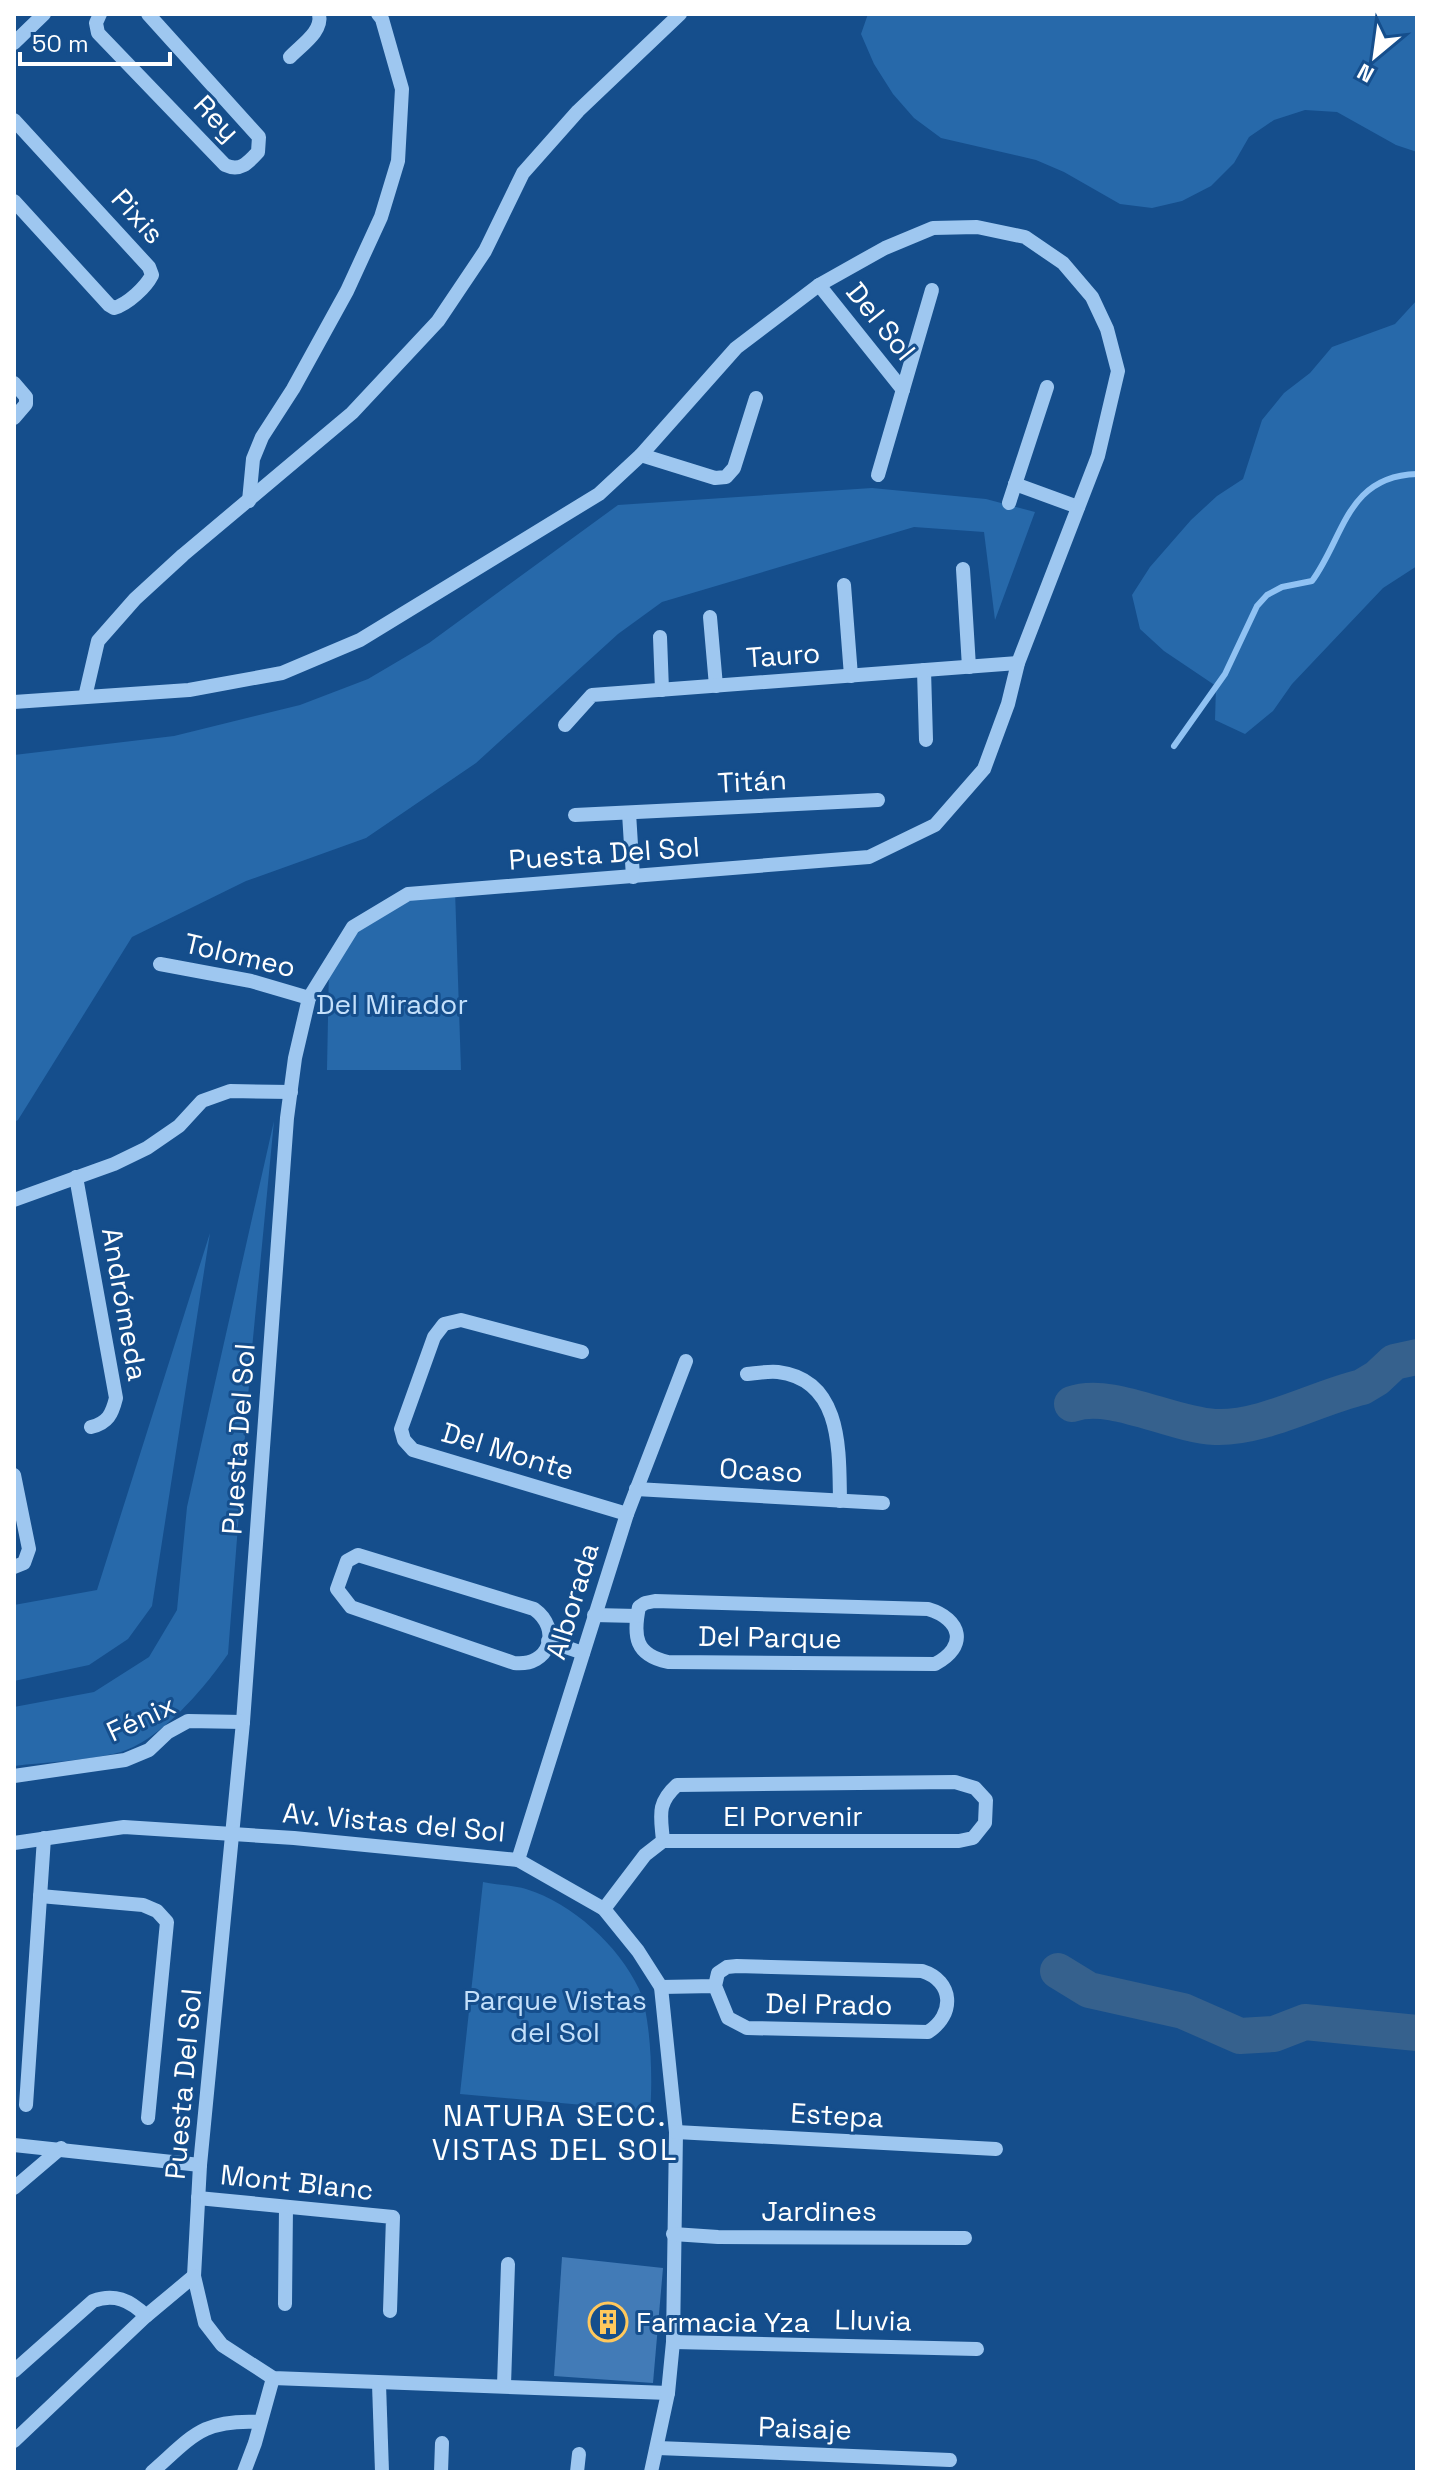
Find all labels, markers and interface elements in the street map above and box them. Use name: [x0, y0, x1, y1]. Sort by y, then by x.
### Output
scale bar: [20, 16, 170, 66]
north arrow: [1335, 16, 1415, 96]
text: 50 m: [32, 28, 89, 59]
text: N: [1352, 58, 1379, 89]
street label: Rey: [186, 87, 248, 149]
street label: Pixis: [104, 181, 172, 251]
street label: Del Sol: [839, 275, 923, 367]
street label: Tauro: [745, 634, 821, 676]
street label: Titán: [717, 761, 787, 801]
street label: Puesta Del Sol: [507, 828, 701, 878]
street label: Tolomeo: [181, 925, 299, 985]
park label: Del Mirador: [316, 986, 468, 1022]
street label: Andrómeda: [94, 1225, 156, 1383]
street label: Puesta Del Sol: [213, 1342, 263, 1536]
street label: Del Monte: [437, 1414, 579, 1488]
street label: Ocaso: [718, 1450, 804, 1490]
street label: Alborada: [537, 1538, 607, 1664]
street label: Del Parque: [698, 1618, 842, 1656]
street label: Fénix: [101, 1686, 181, 1750]
street label: Av. Vistas del Sol: [281, 1794, 507, 1850]
street label: El Porvenir: [723, 1798, 863, 1834]
park label: Parque Vistas del Sol: [463, 1982, 647, 2050]
street label: Del Prado: [765, 1985, 893, 2023]
street label: Puesta Del Sol: [157, 1987, 209, 2181]
street label: Estepa: [789, 2095, 885, 2135]
district label: NATURA SECC. VISTAS DEL SOL: [432, 2096, 678, 2169]
street label: Mont Blanc: [219, 2156, 375, 2208]
street label: Jardines: [761, 2193, 877, 2229]
building icon: Farmacia Yza: [587, 2301, 629, 2343]
street label: Lluvia: [834, 2301, 912, 2339]
place label: Farmacia Yza: [636, 2304, 810, 2340]
street label: Paisaje: [758, 2408, 852, 2448]

